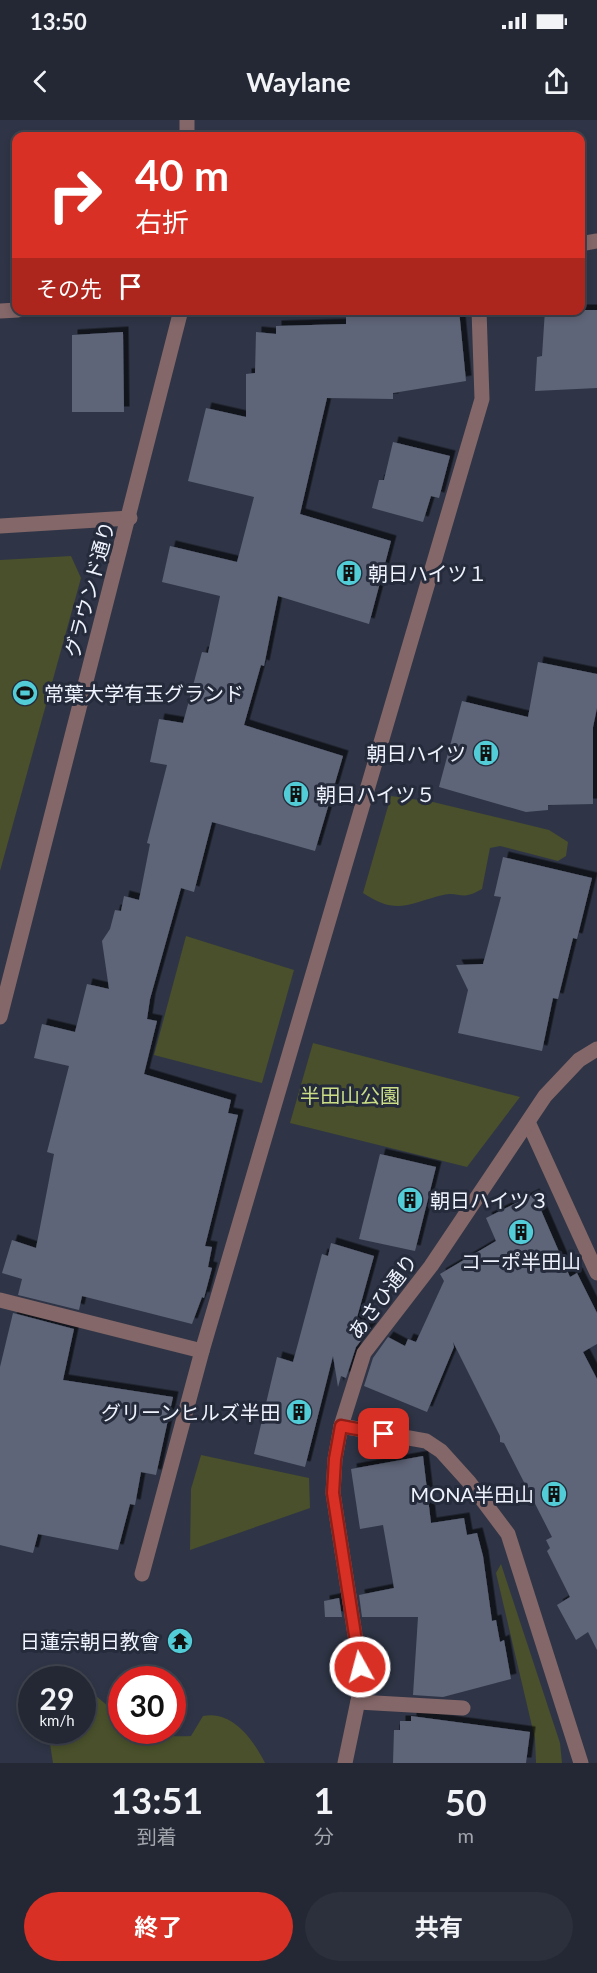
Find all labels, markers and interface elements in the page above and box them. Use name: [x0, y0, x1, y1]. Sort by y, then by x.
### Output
text: 13:50: [30, 8, 87, 35]
icon: back: [24, 65, 57, 98]
text: Waylane: [246, 65, 351, 98]
icon: share: [540, 65, 573, 98]
text: 40 m: [135, 150, 229, 200]
icon: right: [36, 156, 114, 234]
text: 右折: [135, 205, 189, 238]
icon: arrive: [114, 270, 147, 303]
text: その先: [36, 275, 102, 302]
street label: グラウンド通り: [59, 518, 119, 660]
building icon: 朝日ハイツ１: [334, 558, 364, 588]
place label: 朝日ハイツ１: [368, 561, 488, 585]
sports icon: 常葉大学有玉グランド: [10, 678, 40, 708]
place label: 常葉大学有玉グランド: [44, 681, 244, 705]
building icon: 朝日ハイツ: [471, 738, 501, 768]
place label: 朝日ハイツ: [366, 741, 466, 765]
building icon: 朝日ハイツ５: [281, 779, 311, 809]
place label: 朝日ハイツ５: [316, 782, 436, 806]
park label: 半田山公園: [300, 1083, 400, 1107]
building icon: 朝日ハイツ３: [395, 1185, 425, 1215]
place label: 朝日ハイツ３: [430, 1188, 550, 1212]
building icon: コーポ半田山: [506, 1217, 536, 1247]
street label: あさひ通り: [342, 1249, 422, 1343]
place label: コーポ半田山: [461, 1249, 581, 1273]
building icon: グリーンヒルズ半田: [284, 1397, 314, 1427]
place label: グリーンヒルズ半田: [101, 1400, 280, 1424]
pin: [358, 1408, 409, 1459]
icon: arrive: [367, 1417, 400, 1450]
building icon: MONA半田山: [539, 1479, 569, 1509]
place label: MONA半田山: [411, 1482, 534, 1506]
temple icon: 日蓮宗朝日教會: [165, 1626, 195, 1656]
place label: 日蓮宗朝日教會: [20, 1629, 160, 1653]
position arrow: [328, 1635, 392, 1699]
speed limit sign: 30: [108, 1666, 186, 1744]
text: 29: [40, 1680, 74, 1716]
text: km/h: [39, 1711, 75, 1729]
text: 13:51: [110, 1778, 203, 1822]
text: 1: [314, 1778, 334, 1822]
text: 50: [445, 1780, 487, 1824]
text: m: [457, 1823, 474, 1847]
text: 到着: [137, 1824, 177, 1848]
text: 分: [314, 1824, 334, 1848]
button: 終了: [24, 1892, 293, 1961]
button: 共有: [305, 1892, 573, 1961]

